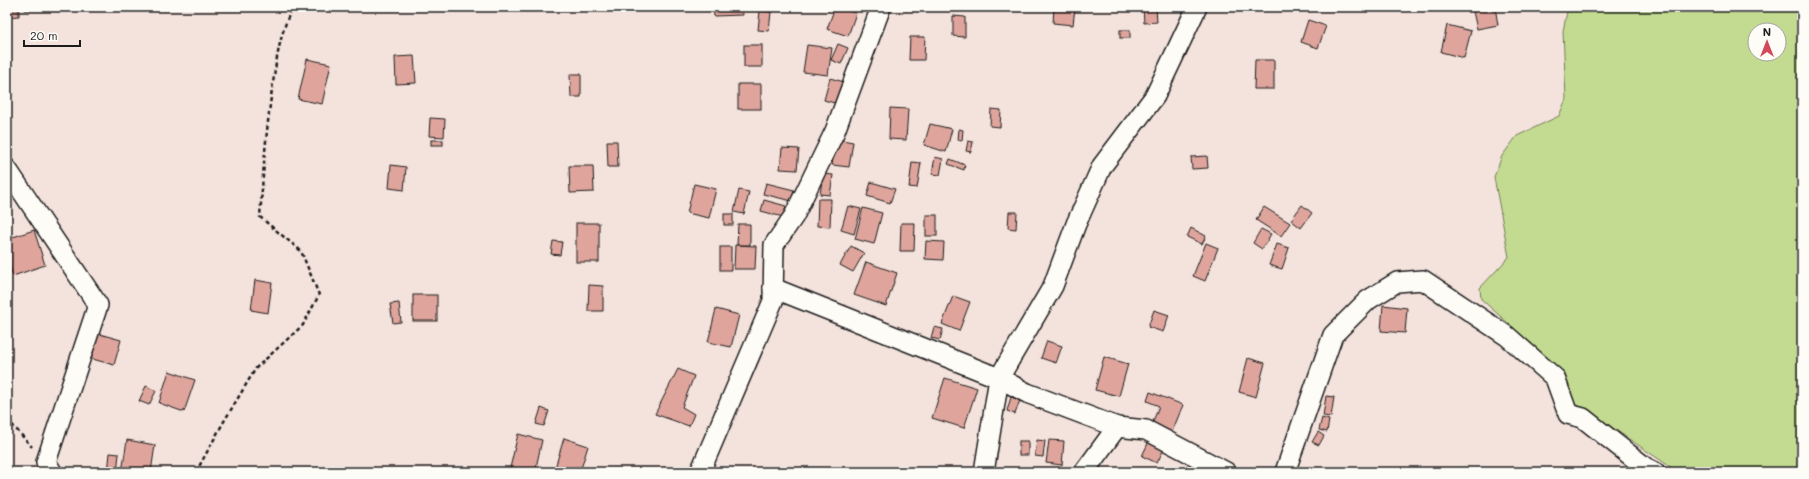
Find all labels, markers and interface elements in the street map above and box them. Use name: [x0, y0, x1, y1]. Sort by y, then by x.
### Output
scale bar: [24, 22, 80, 48]
north arrow: [1747, 22, 1787, 62]
text: N: [1763, 24, 1771, 39]
text: 20 m: [30, 27, 58, 43]

